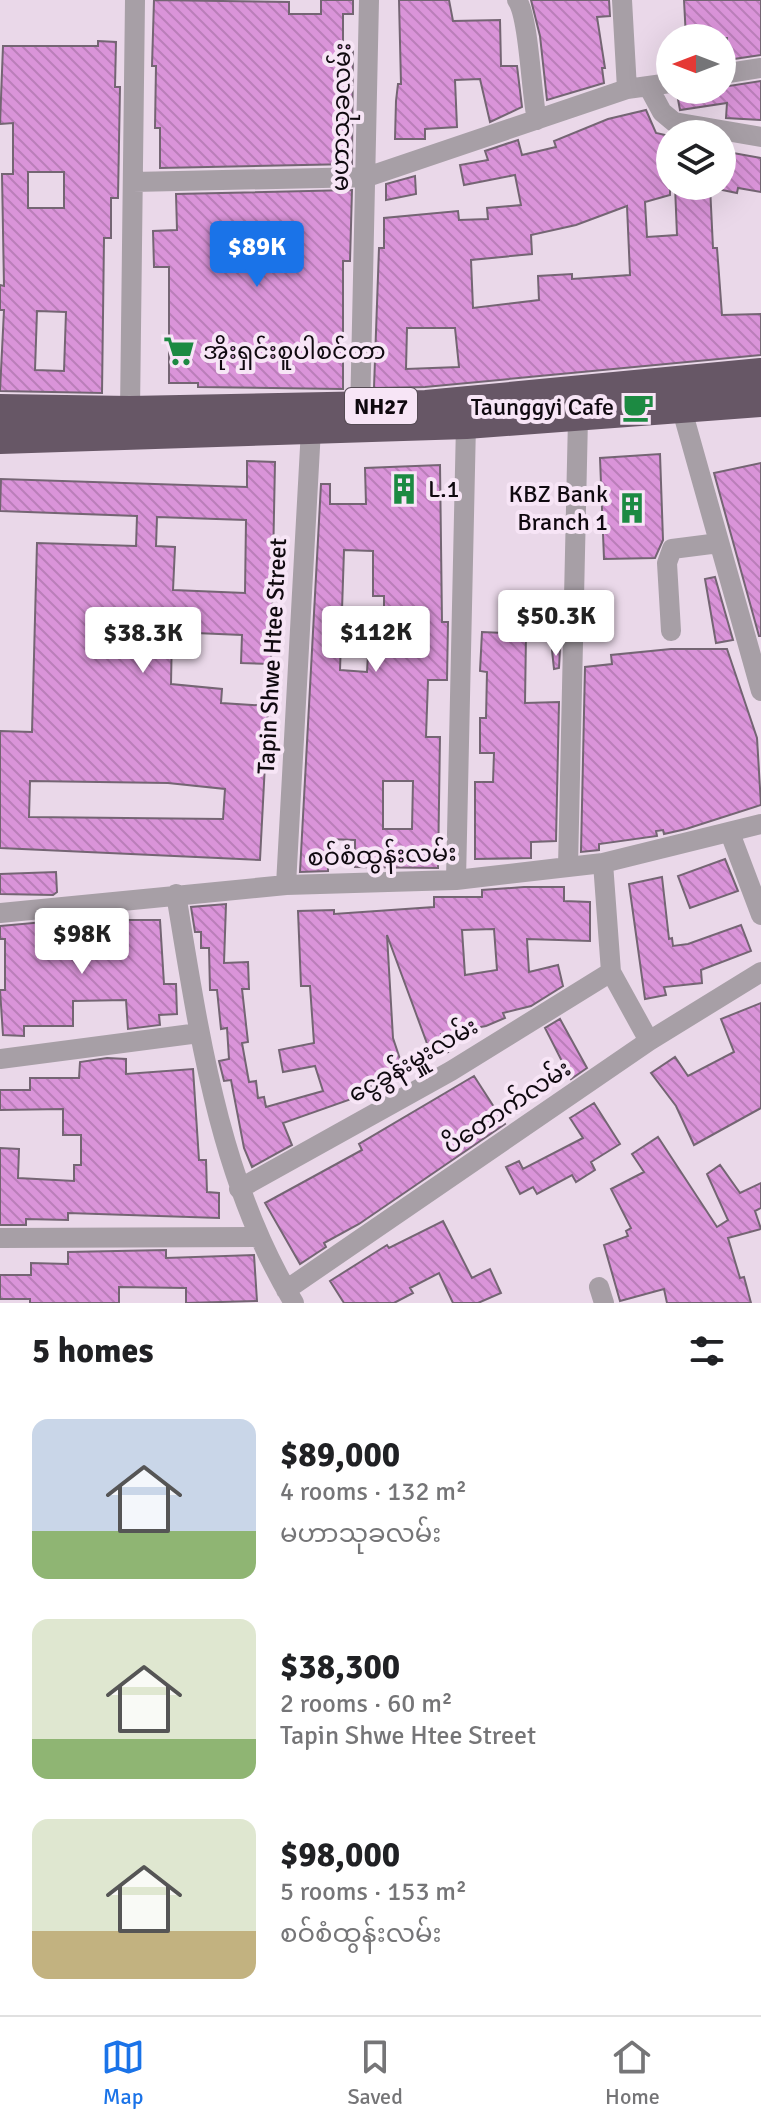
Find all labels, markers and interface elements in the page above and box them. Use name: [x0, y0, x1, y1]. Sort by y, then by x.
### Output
north arrow: [656, 24, 736, 104]
map controls: [656, 24, 736, 200]
street label: မဟာသုခလမ်း: [324, 42, 361, 192]
button: layers: [656, 120, 736, 200]
pin: $89K: [210, 221, 304, 289]
text: $89K: [228, 231, 286, 263]
supermarket icon: အိုးရှင်းစူပါစင်တာ: [162, 334, 196, 368]
place label: အိုးရှင်းစူပါစင်တာ: [203, 335, 386, 370]
road number: NH27: [345, 388, 417, 424]
cafe icon: Taunggyi Cafe: [621, 390, 655, 424]
place label: Taunggyi Cafe: [471, 392, 614, 422]
building icon: L.1: [387, 472, 421, 506]
place label: L.1: [428, 474, 460, 504]
place label: KBZ Bank Branch 1: [509, 479, 608, 537]
building icon: KBZ Bank Branch 1: [615, 491, 649, 525]
street label: Tapin Shwe Htee Street: [251, 537, 293, 775]
pin: $50.3K: [491, 590, 621, 658]
text: $50.3K: [516, 600, 596, 632]
pin: $112K: [320, 606, 432, 674]
pin: $38.3K: [78, 607, 208, 675]
text: $112K: [340, 616, 412, 648]
text: $38.3K: [103, 617, 183, 649]
street label: စဝ်စံထွန်းလမ်း: [307, 836, 457, 877]
pin: $98K: [35, 908, 129, 976]
text: $98K: [53, 918, 111, 950]
street label: ငွေခွန်းမှူးလမ်း: [342, 1010, 485, 1113]
street label: ပိတောက်လမ်း: [437, 1052, 577, 1161]
icon: filters: [685, 1329, 729, 1373]
text: 5 homes: [32, 1330, 153, 1372]
text: $89,000: [280, 1434, 400, 1476]
icon: home: [96, 1451, 192, 1547]
text: 4 rooms · 132 m²: [280, 1476, 467, 1508]
text: မဟာသုခလမ်း: [280, 1518, 441, 1550]
text: $38,300: [280, 1646, 400, 1688]
icon: home: [96, 1651, 192, 1747]
text: 2 rooms · 60 m²: [280, 1688, 453, 1720]
text: Tapin Shwe Htee Street: [280, 1720, 536, 1752]
text: $98,000: [280, 1834, 400, 1876]
icon: home: [96, 1851, 192, 1947]
text: 5 rooms · 153 m²: [280, 1876, 467, 1908]
text: စဝ်စံထွန်းလမ်း: [280, 1918, 442, 1950]
tab: Map: [101, 2035, 145, 2110]
tab: Saved: [347, 2035, 403, 2110]
tab: Home: [605, 2035, 660, 2110]

